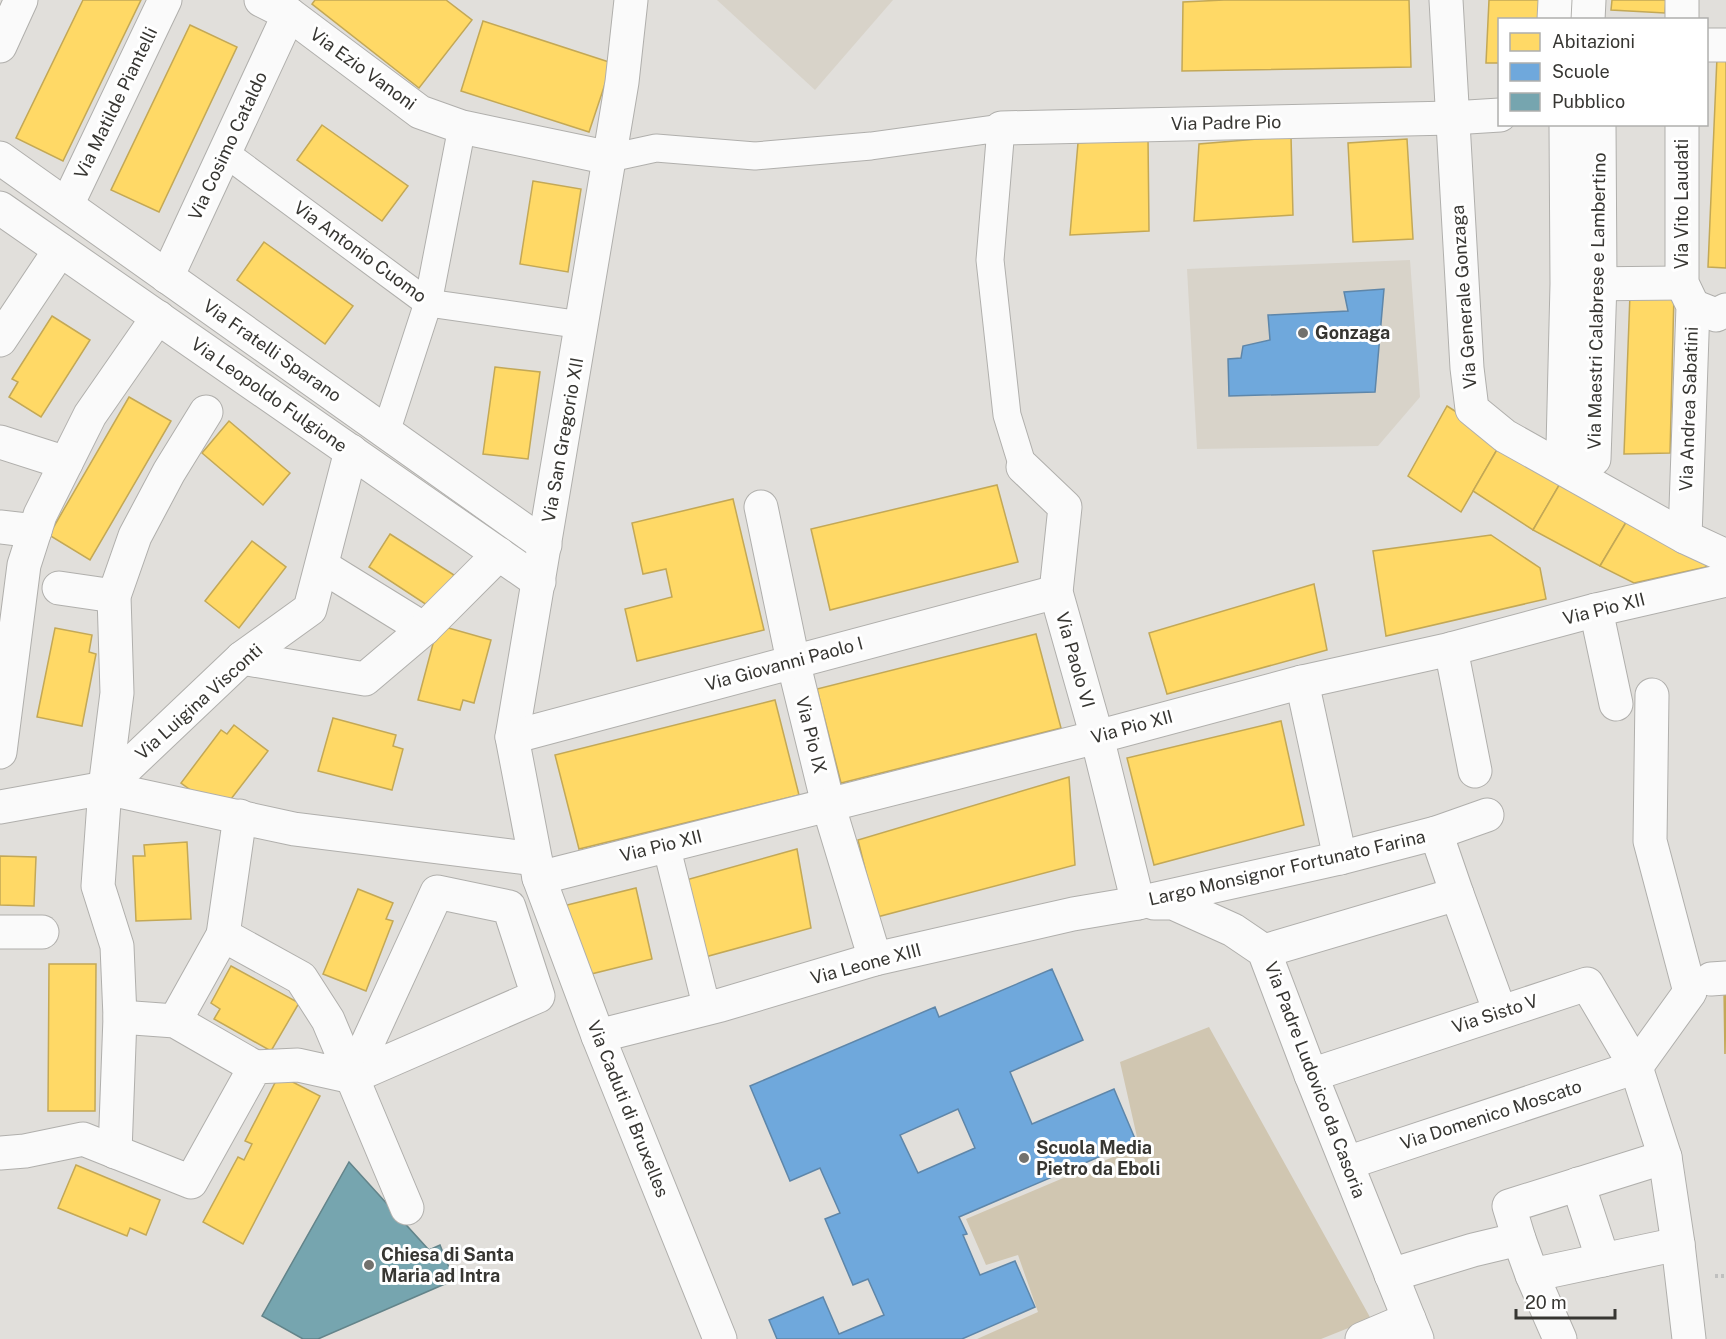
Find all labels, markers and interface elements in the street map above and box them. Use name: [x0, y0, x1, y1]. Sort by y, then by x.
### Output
legend: [1498, 18, 1708, 126]
street label: Via Ezio Vanoni: [306, 23, 420, 114]
street label: Via Matilde Piantelli: [70, 24, 161, 182]
text: Abitazioni: [1552, 31, 1635, 52]
text: Scuole: [1552, 61, 1610, 82]
street label: Via Cosimo Cataldo: [184, 68, 271, 224]
text: Pubblico: [1552, 91, 1625, 112]
street label: Via Padre Pio: [1171, 111, 1281, 134]
street label: Via Vito Laudati: [1671, 139, 1692, 269]
street label: Via Maestri Calabrese e Lambertino: [1583, 152, 1610, 450]
street label: Via Antonio Cuomo: [290, 196, 431, 307]
street label: Via Generale Gonzaga: [1447, 204, 1480, 390]
street label: Via Fratelli Sparano: [199, 295, 345, 406]
place label: Gonzaga: [1315, 322, 1390, 343]
marker: Gonzaga: [1296, 326, 1310, 340]
street label: Via Andrea Sabatini: [1675, 326, 1702, 492]
street label: Via Leopoldo Fulgione: [187, 333, 351, 456]
street label: Via San Gregorio XII: [538, 356, 587, 524]
street label: Via Pio XII: [1561, 588, 1647, 629]
street label: Via Paolo VI: [1052, 610, 1099, 710]
street label: Via Giovanni Paolo I: [702, 632, 865, 695]
street label: Via Luigina Visconti: [131, 639, 266, 764]
street label: Via Pio IX: [792, 694, 831, 776]
street label: Via Pio XII: [1089, 706, 1175, 748]
street label: Via Pio XII: [618, 825, 704, 866]
street label: Largo Monsignor Fortunato Farina: [1146, 825, 1427, 910]
street label: Via Leone XIII: [808, 939, 924, 988]
street label: Via Padre Ludovico da Casoria: [1261, 959, 1370, 1201]
street label: Via Sisto V: [1449, 990, 1541, 1037]
street label: Via Caduti di Bruxelles: [583, 1017, 674, 1200]
street label: Via Domenico Moscato: [1397, 1075, 1584, 1154]
place label: Scuola Media Pietro da Eboli: [1036, 1137, 1160, 1179]
marker: Scuola Media Pietro da Eboli: [1017, 1151, 1031, 1165]
place label: Chiesa di Santa Maria ad Intra: [381, 1244, 514, 1286]
marker: Chiesa di Santa Maria ad Intra: [362, 1258, 376, 1272]
scale bar: [1516, 1282, 1615, 1320]
text: 20 m: [1525, 1292, 1567, 1313]

